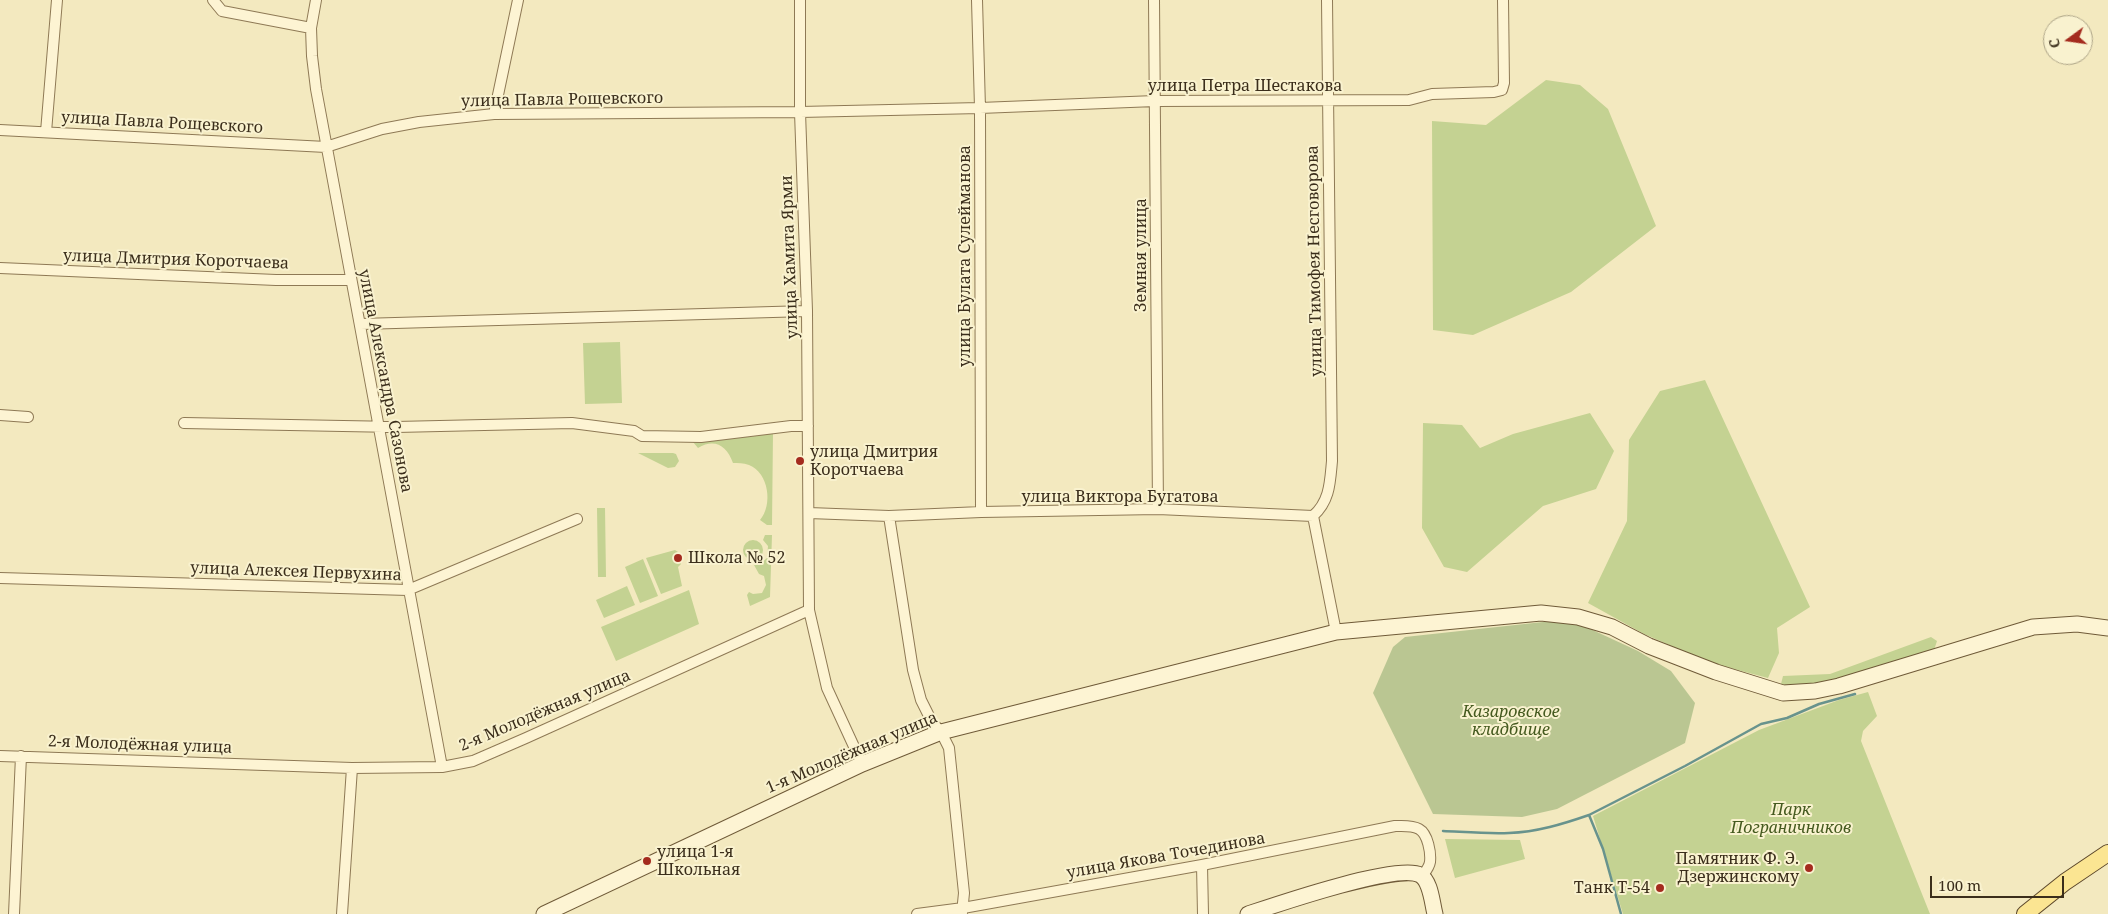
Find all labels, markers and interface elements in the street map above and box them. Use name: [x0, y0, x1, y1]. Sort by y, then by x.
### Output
north arrow: [2043, 15, 2093, 65]
text: С: [2044, 37, 2064, 50]
street label: улица Петра Шестакова: [1148, 76, 1342, 96]
street label: улица Павла Рощевского: [461, 89, 663, 111]
street label: улица Павла Рощевского: [61, 108, 263, 138]
street label: улица Булата Сулейманова: [955, 145, 975, 367]
street label: улица Тимофея Несговорова: [1303, 145, 1327, 377]
street label: улица Хамита Ярми: [778, 175, 802, 339]
street label: Земная улица: [1131, 198, 1151, 312]
street label: улица Дмитрия Коротчаева: [63, 246, 289, 274]
street label: улица Александра Сазонова: [354, 268, 416, 494]
place label: улица Дмитрия Коротчаева: [810, 442, 938, 480]
marker: улица Дмитрия Коротчаева: [794, 455, 806, 467]
street label: улица Виктора Бугатова: [1021, 487, 1219, 507]
place label: Школа № 52: [688, 548, 785, 568]
marker: Школа № 52: [672, 552, 684, 564]
street label: улица Алексея Первухина: [190, 559, 402, 585]
street label: 2-я Молодёжная улица: [456, 666, 634, 756]
park label: Казаровское кладбище: [1462, 702, 1560, 740]
street label: 1-я Молодёжная улица: [763, 708, 941, 798]
street label: 2-я Молодёжная улица: [47, 732, 233, 758]
park label: Парк Пограничников: [1731, 800, 1851, 838]
street label: улица Якова Точединова: [1065, 829, 1267, 883]
place label: улица 1-я Школьная: [657, 842, 740, 880]
place label: Памятник Ф. Э. Дзержинскому: [1675, 849, 1799, 887]
marker: улица 1-я Школьная: [641, 855, 653, 867]
marker: Памятник Ф. Э. Дзержинскому: [1803, 862, 1815, 874]
scale bar: [1933, 866, 2067, 898]
text: 100 m: [1938, 875, 1981, 895]
place label: Танк Т-54: [1574, 878, 1650, 898]
marker: Танк Т-54: [1654, 882, 1666, 894]

